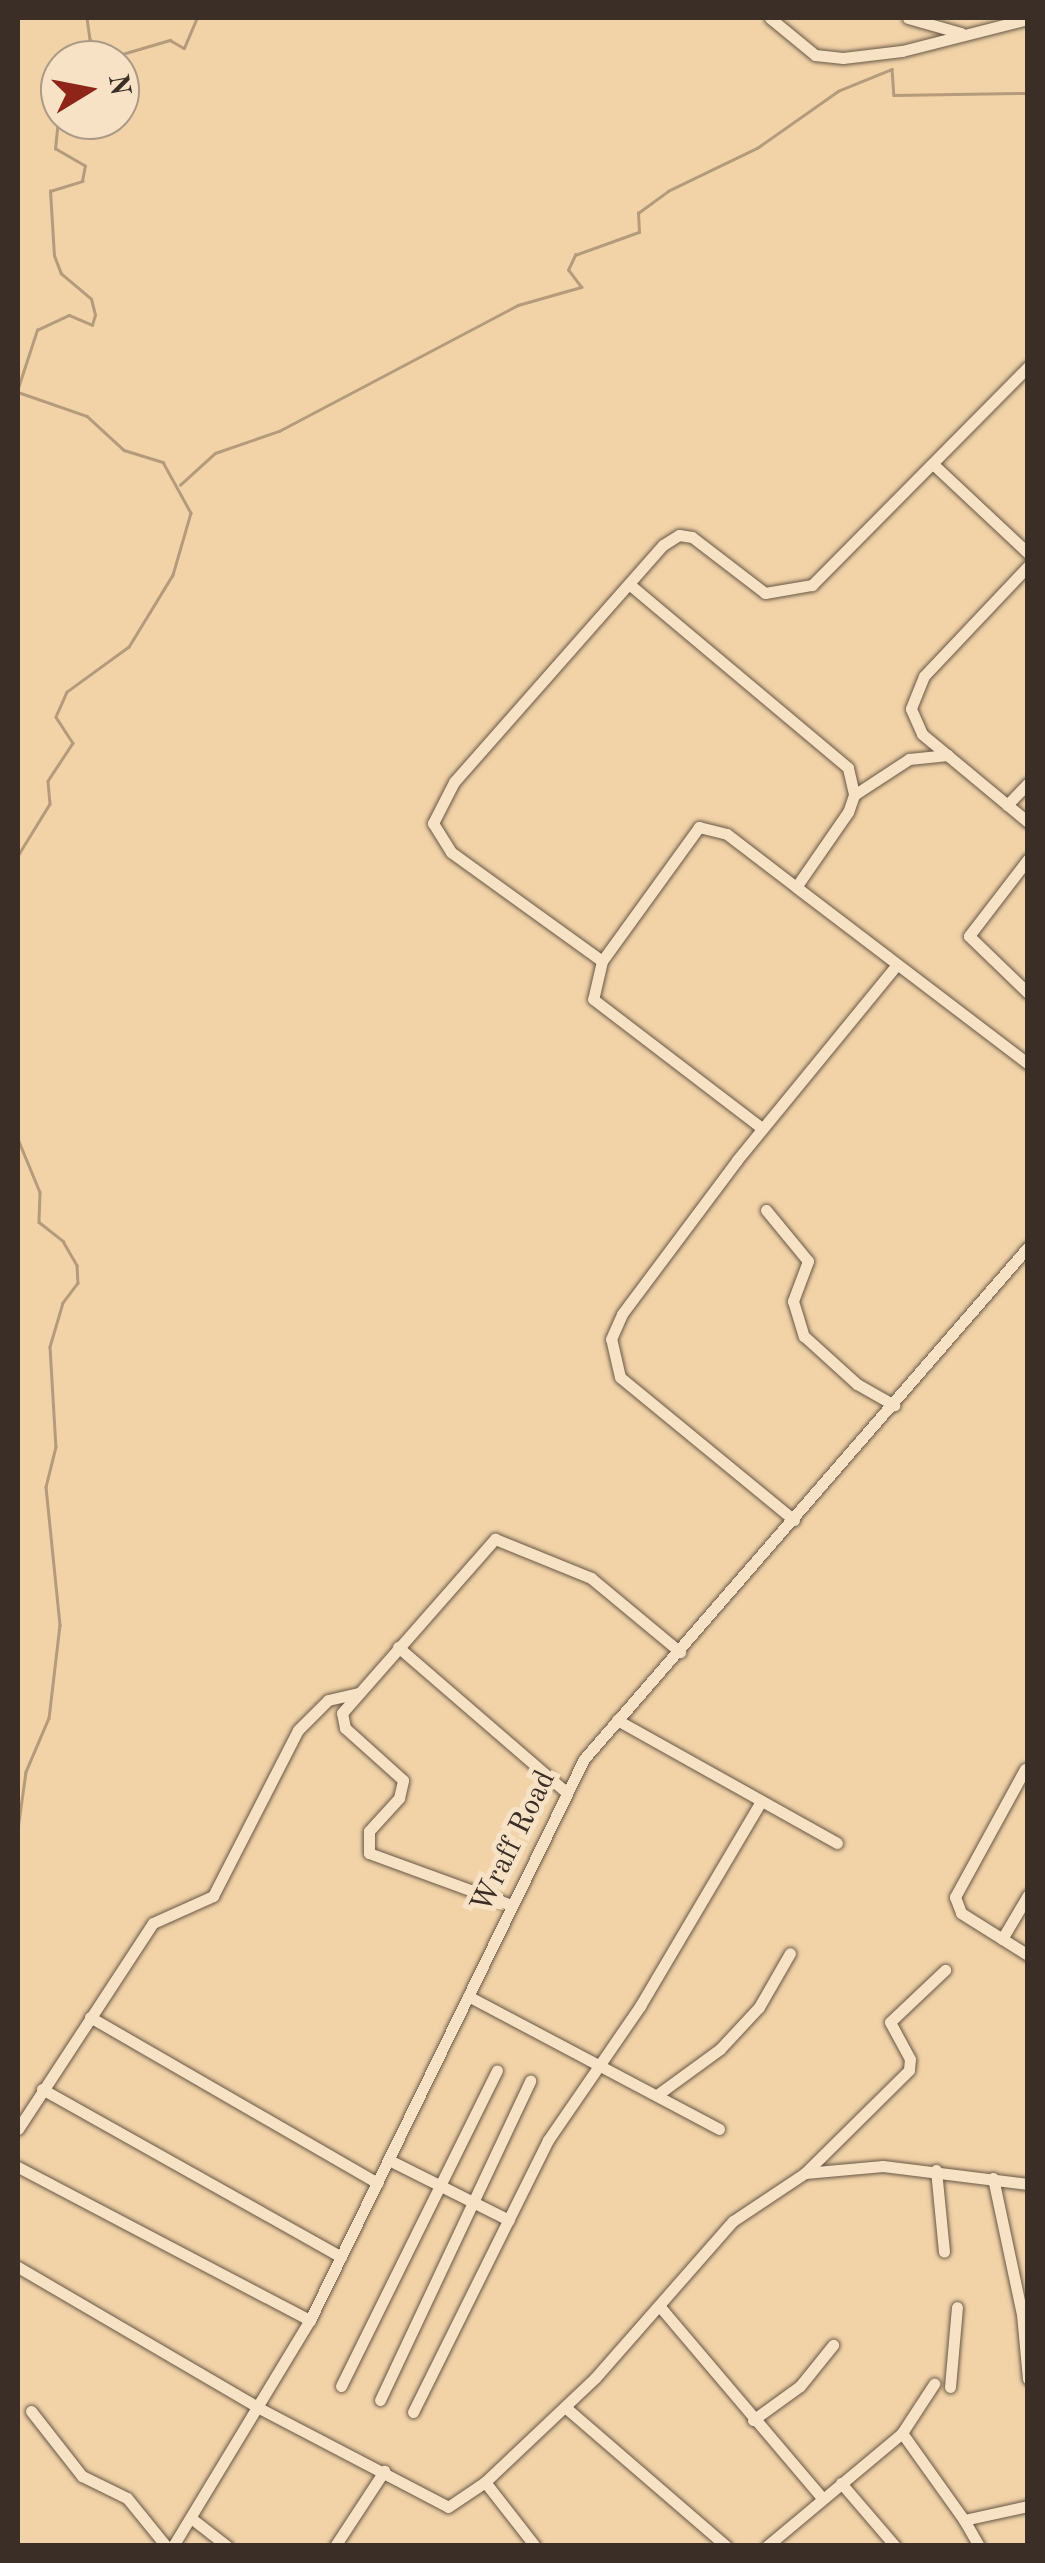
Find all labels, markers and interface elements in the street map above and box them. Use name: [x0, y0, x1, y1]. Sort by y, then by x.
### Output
north arrow: [40, 40, 140, 140]
text: N: [102, 72, 133, 98]
street label: Wraff Road: [464, 1765, 564, 1919]

